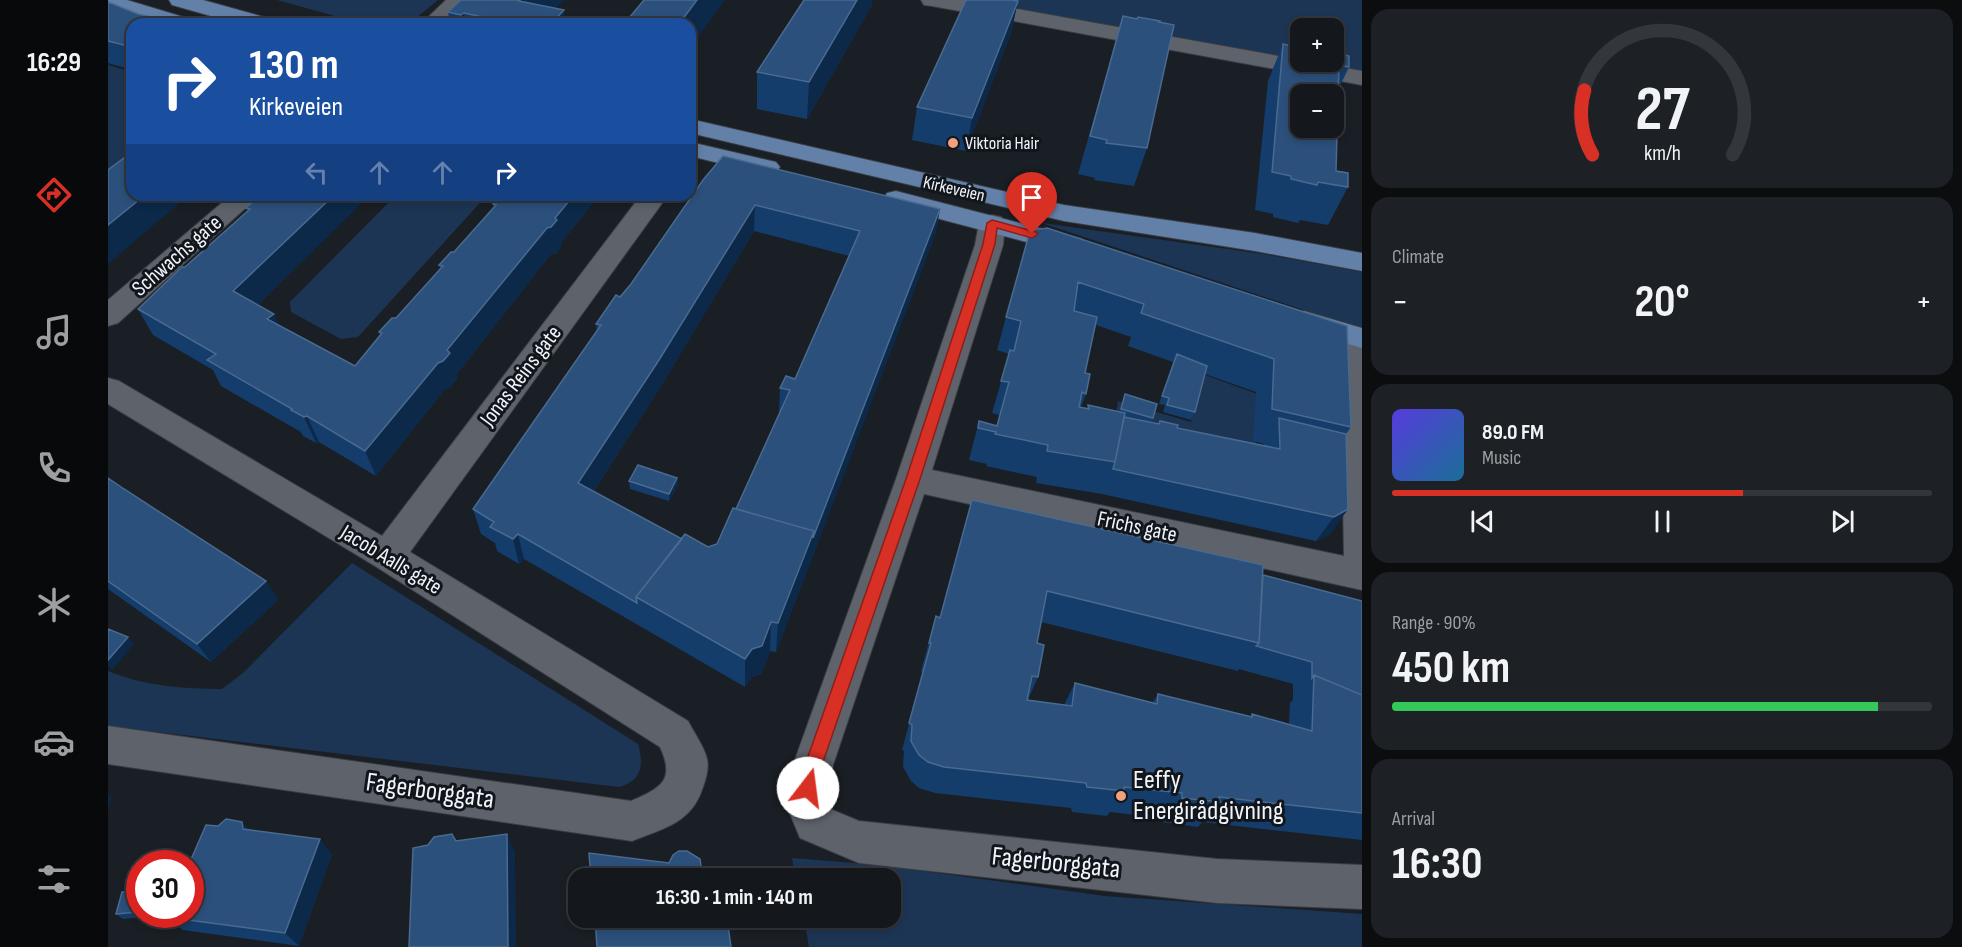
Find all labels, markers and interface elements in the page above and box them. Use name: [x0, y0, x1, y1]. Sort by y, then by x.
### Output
map controls: [1290, 18, 1344, 138]
button: +: [1290, 18, 1344, 72]
text: 130 m: [249, 40, 339, 91]
icon: right: [150, 42, 228, 120]
text: 16:29: [27, 47, 81, 79]
text: 27: [1635, 73, 1690, 148]
button: −: [1290, 84, 1344, 138]
text: Kirkeveien: [249, 91, 343, 123]
place label: Viktoria Hair: [965, 133, 1039, 154]
marker: Viktoria Hair: [946, 136, 960, 150]
text: km/h: [1643, 142, 1681, 167]
icon: left: [300, 156, 333, 189]
icon: ahead: [363, 156, 396, 189]
icon: ahead: [426, 156, 459, 189]
icon: right: [489, 156, 522, 189]
street label: Kirkeveien: [921, 172, 987, 206]
pin: [1006, 172, 1057, 234]
icon: directions: [33, 174, 75, 216]
icon: arrive: [1015, 181, 1048, 214]
street label: Schwachs gate: [127, 210, 227, 302]
text: Climate: [1392, 245, 1444, 269]
text: 20°: [1634, 275, 1690, 330]
text: −: [1392, 282, 1408, 322]
text: +: [1916, 282, 1932, 322]
icon: music: [33, 311, 75, 353]
street label: Jonas Reins gate: [474, 320, 568, 432]
text: 89.0 FM: [1482, 419, 1544, 446]
text: Music: [1482, 446, 1521, 470]
icon: phone: [33, 447, 75, 489]
street label: Frichs gate: [1095, 505, 1179, 549]
icon: previous: [1466, 505, 1499, 538]
icon: pause: [1646, 505, 1679, 538]
icon: next: [1826, 505, 1859, 538]
street label: Jacob Aalls gate: [335, 519, 447, 601]
icon: climate: [33, 584, 75, 626]
text: Range · 90%: [1392, 611, 1476, 635]
text: 450 km: [1392, 641, 1510, 696]
icon: car: [33, 721, 75, 763]
position arrow: [776, 756, 840, 820]
place label: Eeffy Energirådgivning: [1133, 764, 1284, 827]
street label: Fagerborggata: [364, 766, 496, 816]
marker: Eeffy Energirådgivning: [1114, 789, 1128, 803]
text: Arrival: [1392, 807, 1435, 831]
text: 16:30: [1392, 837, 1482, 892]
street label: Fagerborggata: [990, 840, 1122, 886]
speed limit sign: 30: [126, 850, 204, 928]
icon: filters: [33, 858, 75, 900]
text: 16:30 · 1 min · 140 m: [656, 884, 813, 911]

